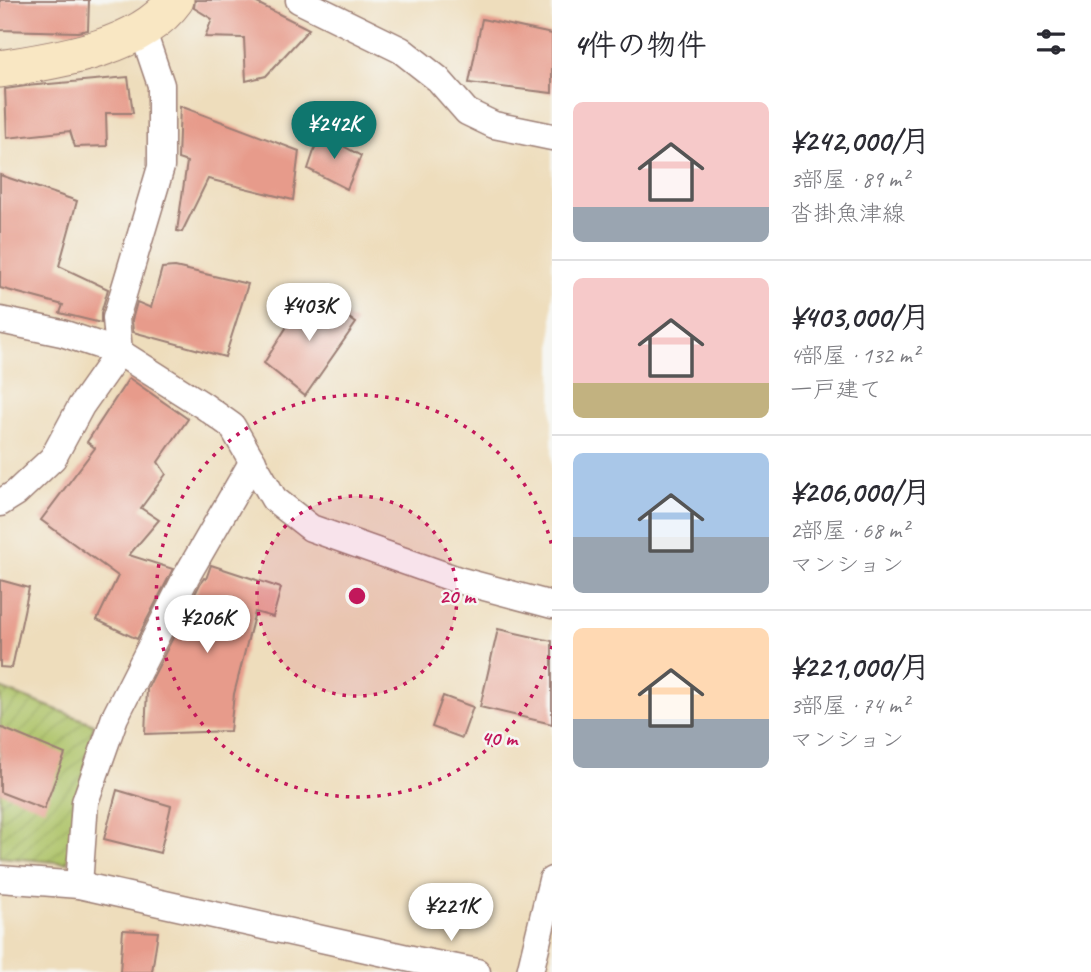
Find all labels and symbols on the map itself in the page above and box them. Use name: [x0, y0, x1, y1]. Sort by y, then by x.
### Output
pin: ¥242K: [285, 102, 383, 161]
pin: ¥403K: [260, 284, 358, 343]
text: 20 m: [439, 583, 477, 609]
centre of rings: [345, 584, 369, 608]
pin: ¥206K: [158, 596, 256, 655]
text: 40 m: [481, 725, 519, 751]
pin: ¥221K: [402, 884, 500, 943]

